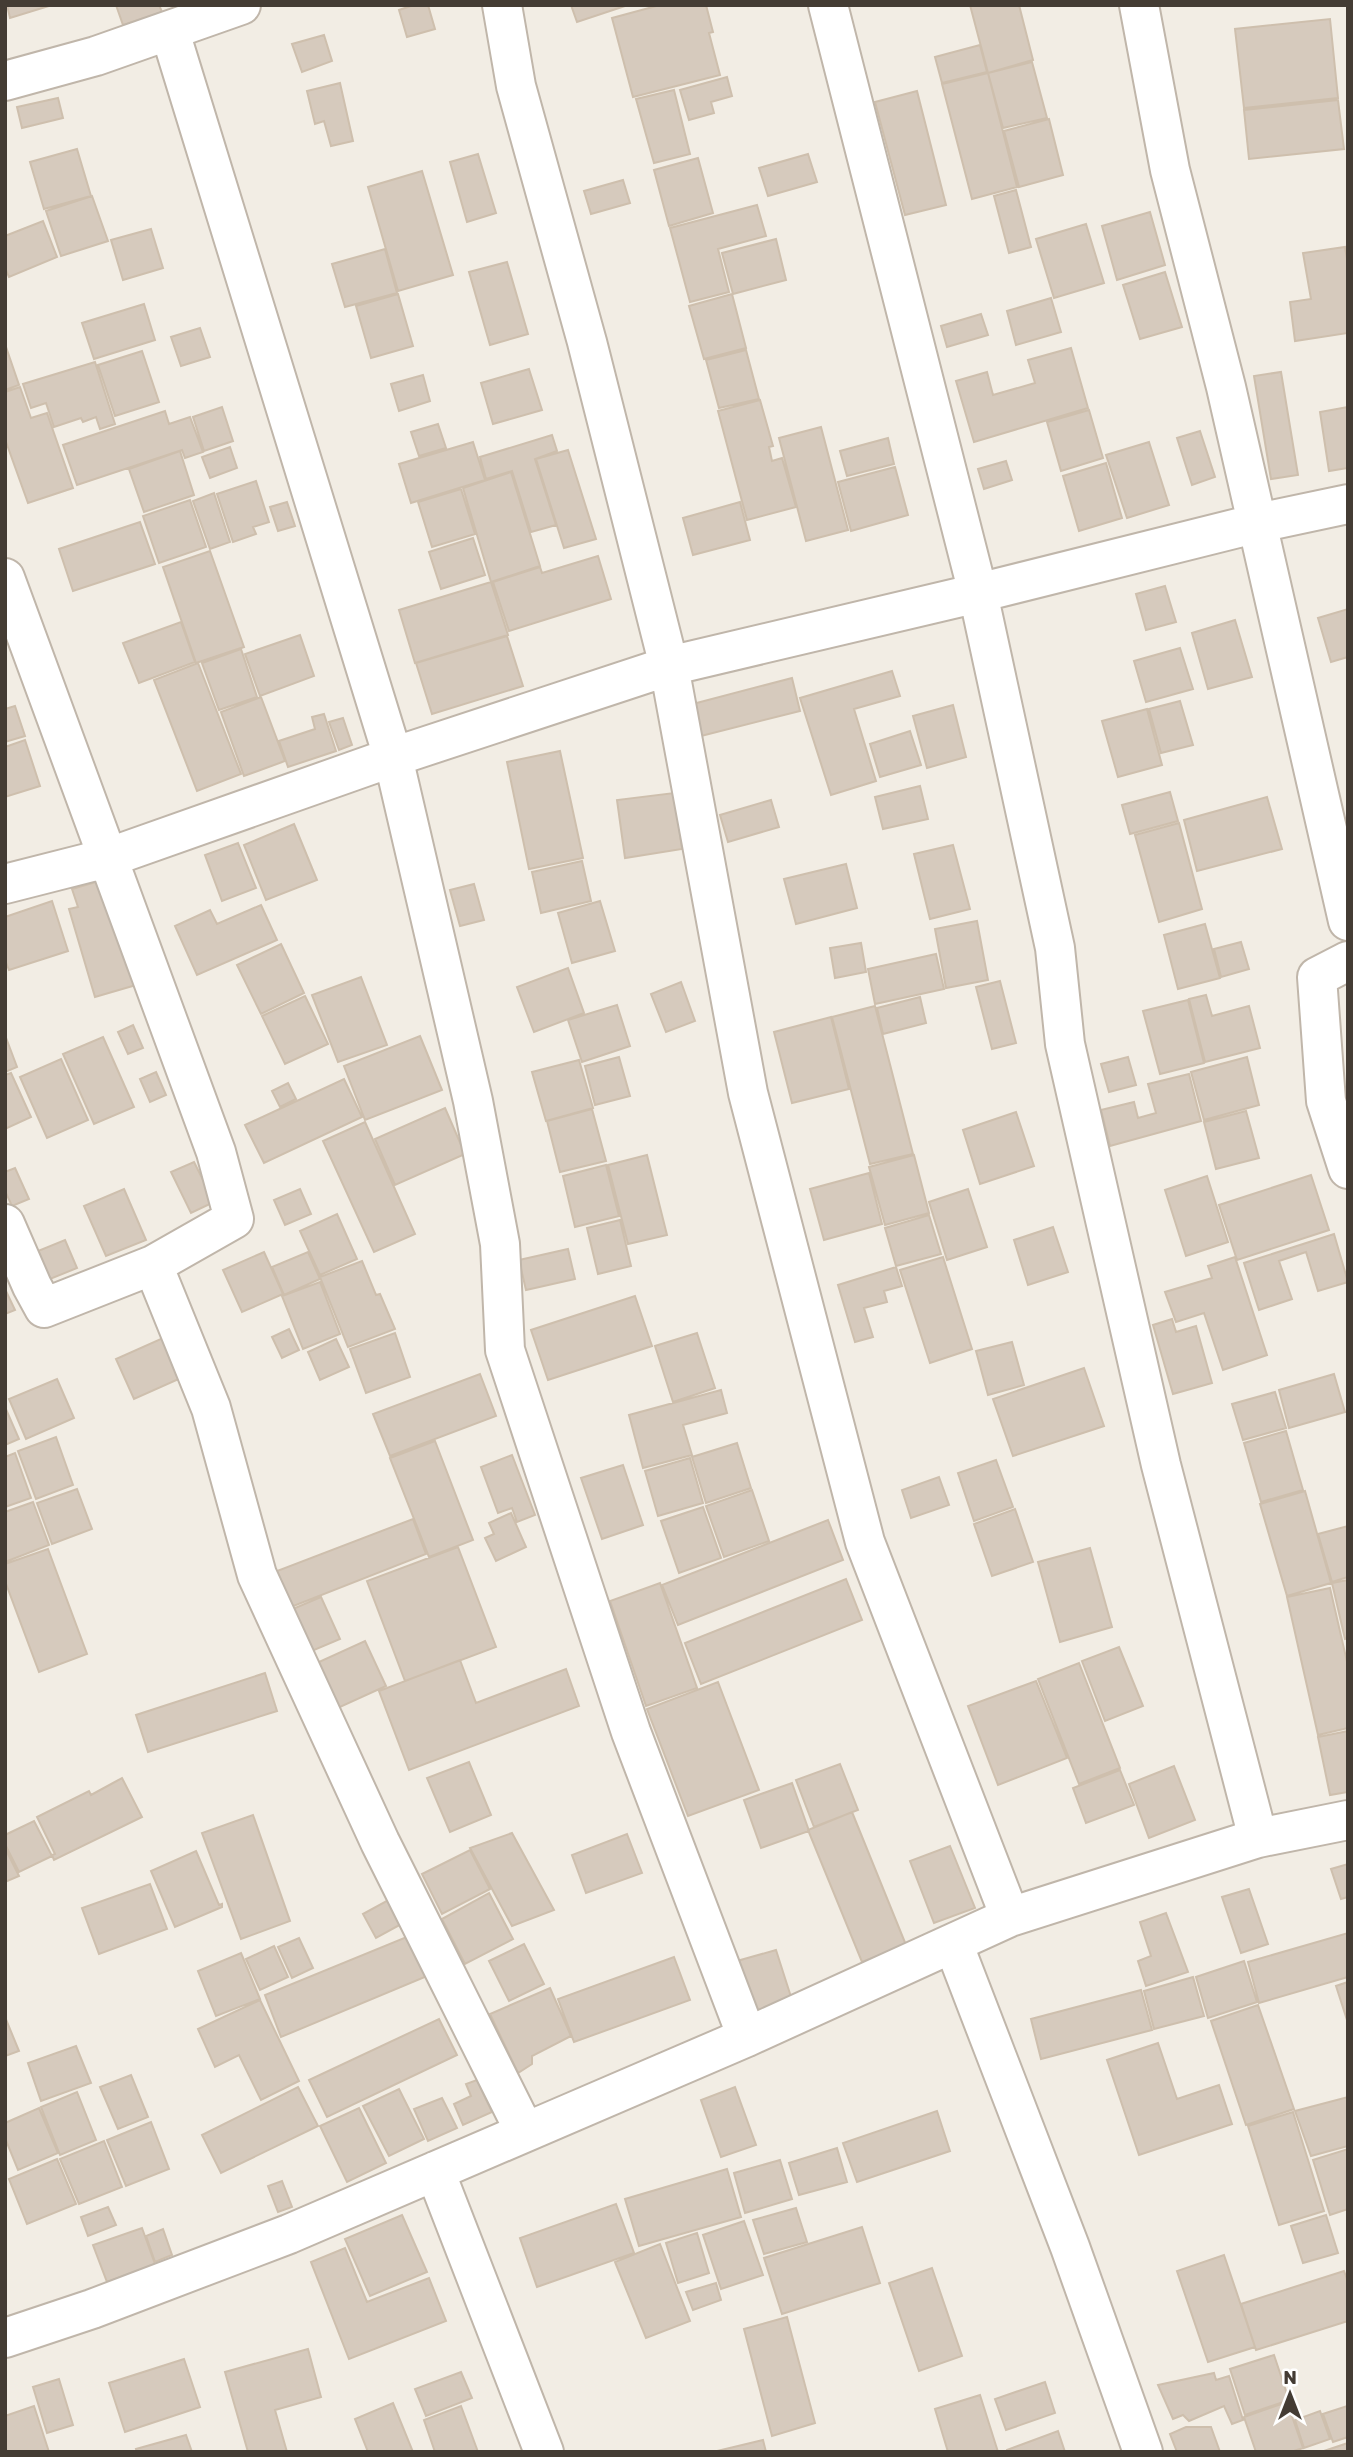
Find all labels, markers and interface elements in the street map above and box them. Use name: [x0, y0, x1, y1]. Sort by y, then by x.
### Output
north arrow: [1255, 2359, 1325, 2429]
text: N: [1283, 2366, 1297, 2389]

